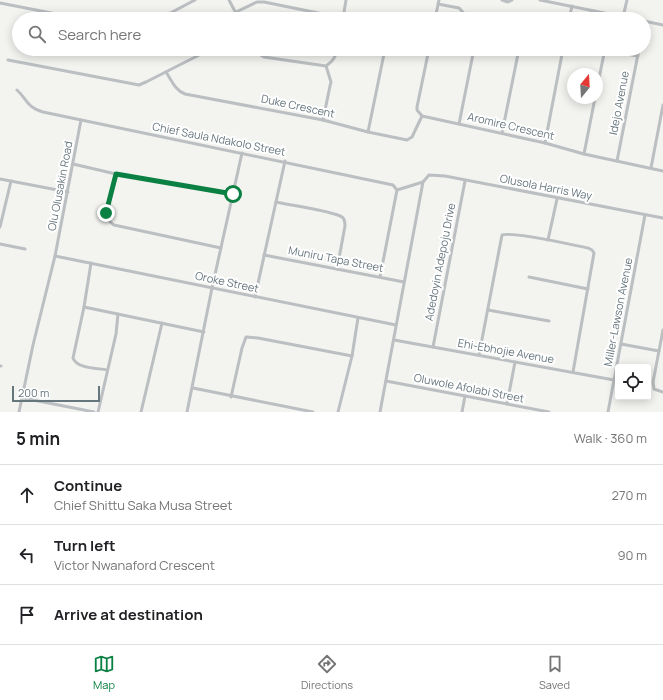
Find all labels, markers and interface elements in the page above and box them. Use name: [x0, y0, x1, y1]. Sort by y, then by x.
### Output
search box: [12, 12, 651, 56]
icon: search: [26, 23, 48, 45]
text: Search here: [58, 24, 141, 45]
north arrow: [567, 68, 603, 104]
street label: Idejo Avenue: [605, 69, 632, 136]
street label: Duke Crescent: [260, 90, 336, 121]
street label: Aromire Crescent: [466, 108, 556, 143]
street label: Chief Saula Ndakolo Street: [151, 118, 287, 159]
street label: Olu Olusakin Road: [43, 140, 76, 232]
street label: Olusola Harris Way: [499, 170, 594, 203]
route start: [224, 185, 242, 203]
street label: Adedoyin Adepoju Drive: [421, 201, 458, 322]
route end: [97, 204, 115, 222]
street label: Muniru Tapa Street: [287, 242, 385, 275]
street label: Miller-Lawson Avenue: [600, 256, 636, 368]
street label: Oroke Street: [194, 267, 260, 296]
street label: Ehi-Ebhojie Avenue: [457, 335, 556, 366]
map controls: [615, 364, 651, 400]
button: locate: [615, 364, 651, 400]
street label: Oluwole Afolabi Street: [413, 369, 526, 406]
scale bar: [12, 384, 100, 403]
text: 200 m: [18, 385, 49, 400]
text: 5 min: [16, 427, 60, 450]
text: Walk · 360 m: [574, 429, 647, 447]
text: Continue: [54, 475, 122, 496]
icon: ahead: [16, 484, 38, 506]
text: 270 m: [612, 486, 647, 504]
text: Chief Shittu Saka Musa Street: [54, 496, 233, 514]
text: Turn left: [54, 535, 116, 556]
icon: left: [16, 544, 38, 566]
text: 90 m: [617, 546, 647, 564]
text: Victor Nwanaford Crescent: [54, 556, 215, 574]
icon: arrive: [16, 604, 38, 626]
text: Arrive at destination: [54, 604, 203, 625]
tab: Map: [93, 653, 115, 692]
tab: Directions: [301, 653, 353, 692]
tab: Saved: [539, 653, 570, 692]

